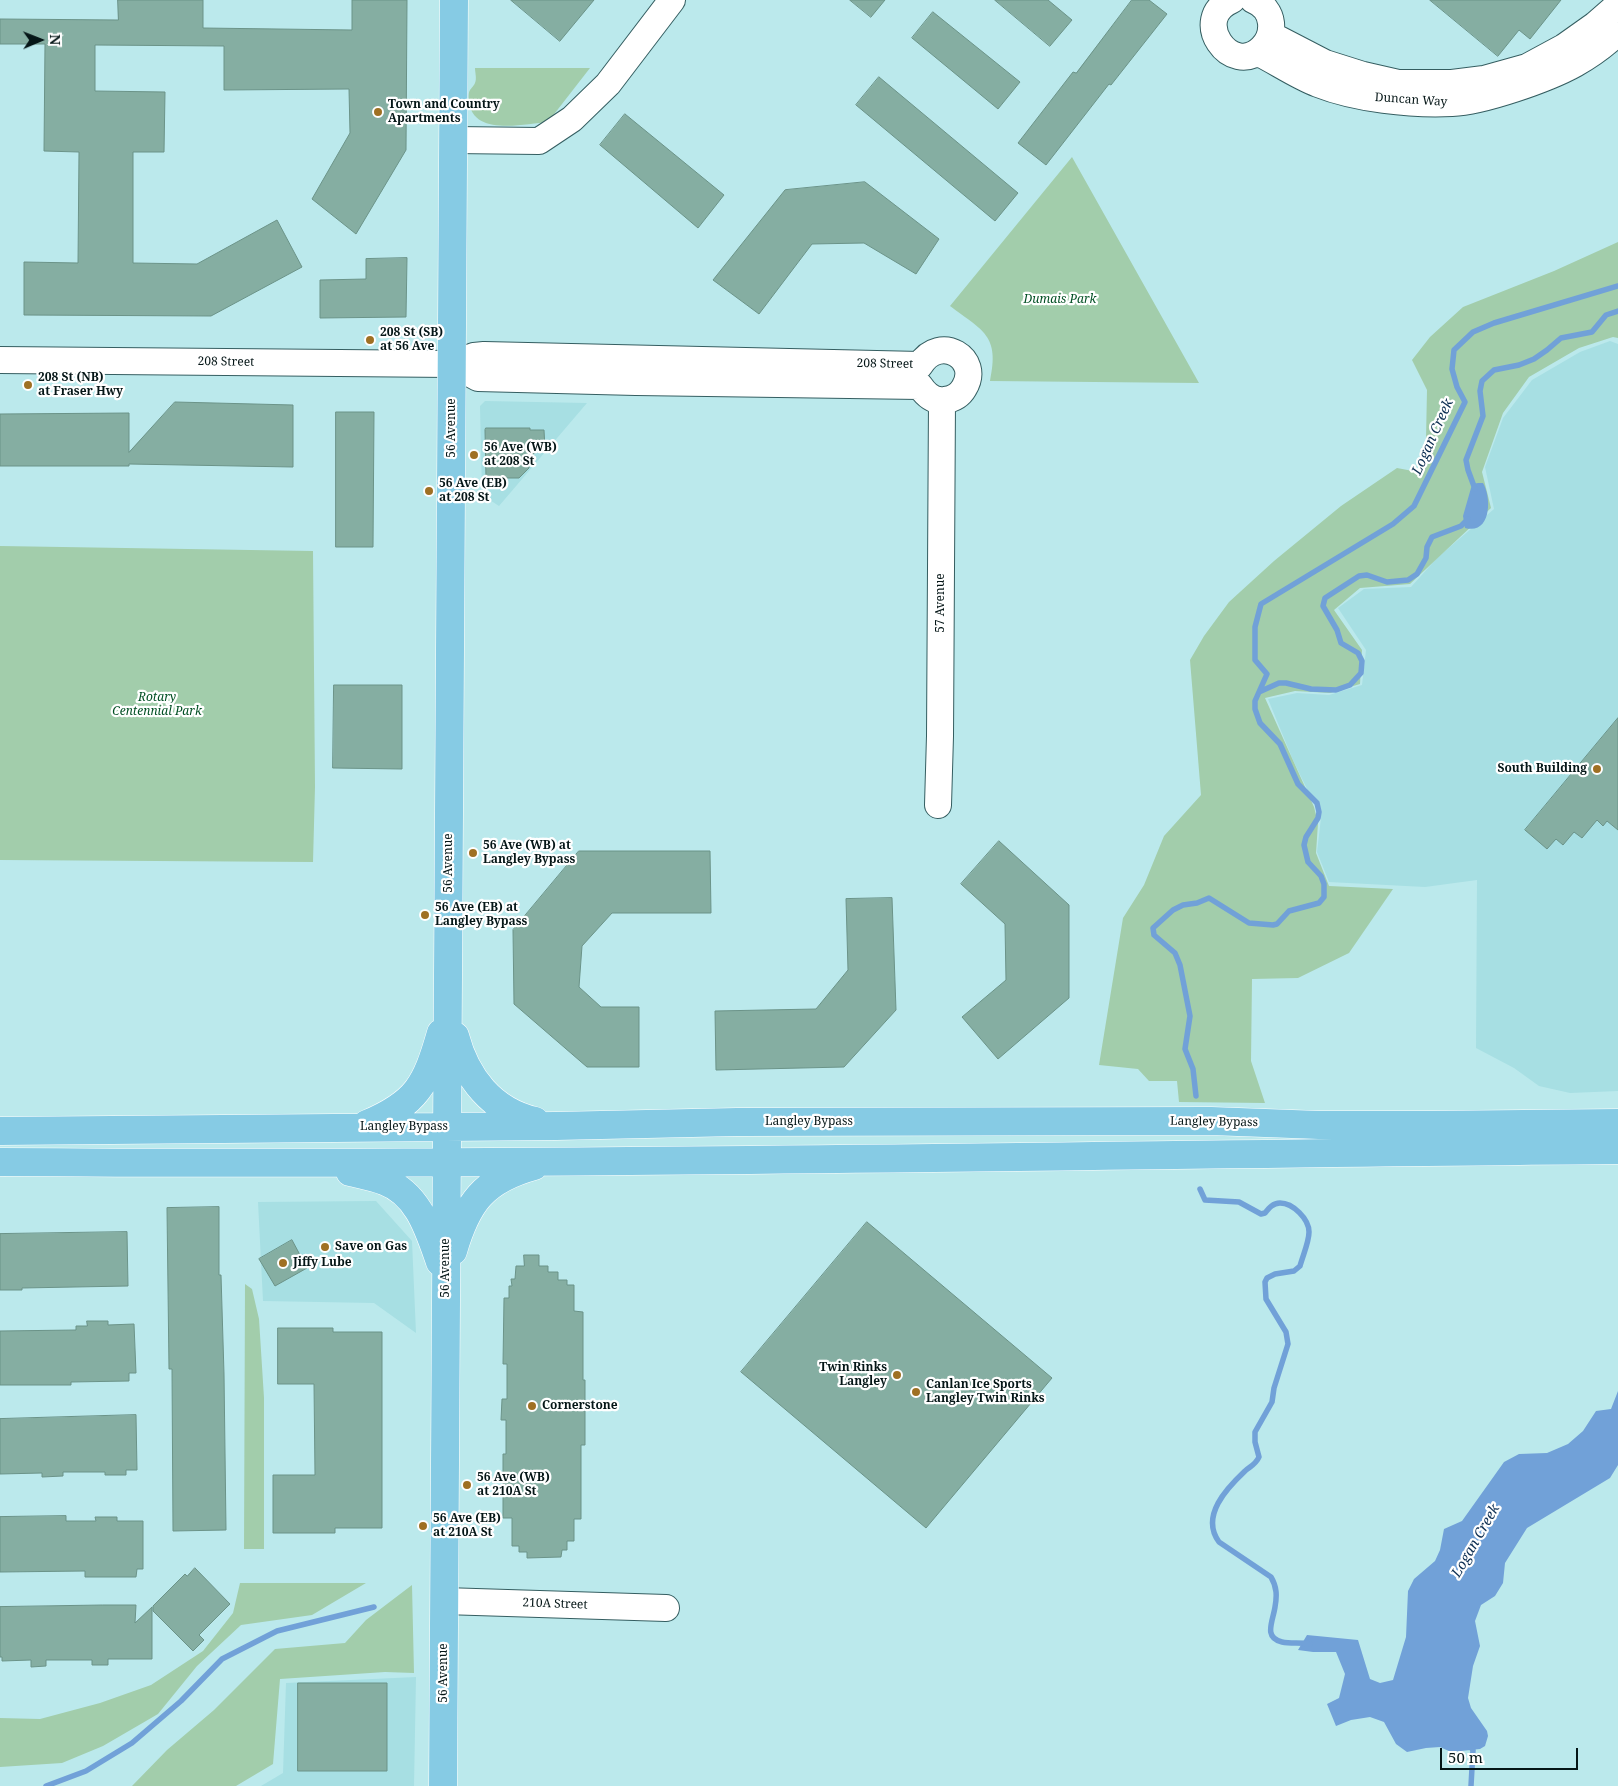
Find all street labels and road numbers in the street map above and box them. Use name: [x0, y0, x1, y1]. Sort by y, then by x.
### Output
street label: Duncan Way: [1374, 90, 1448, 110]
street label: 208 Street: [198, 354, 254, 370]
street label: 208 Street: [857, 356, 913, 372]
street label: 56 Avenue: [445, 398, 459, 458]
street label: 57 Avenue: [934, 573, 948, 633]
street label: 56 Avenue: [442, 833, 456, 893]
street label: Langley Bypass: [1170, 1114, 1258, 1130]
street label: Langley Bypass: [765, 1115, 853, 1129]
street label: Langley Bypass: [360, 1120, 448, 1134]
street label: 56 Avenue: [439, 1238, 453, 1298]
street label: 210A Street: [522, 1596, 588, 1612]
street label: 56 Avenue: [437, 1643, 451, 1703]

